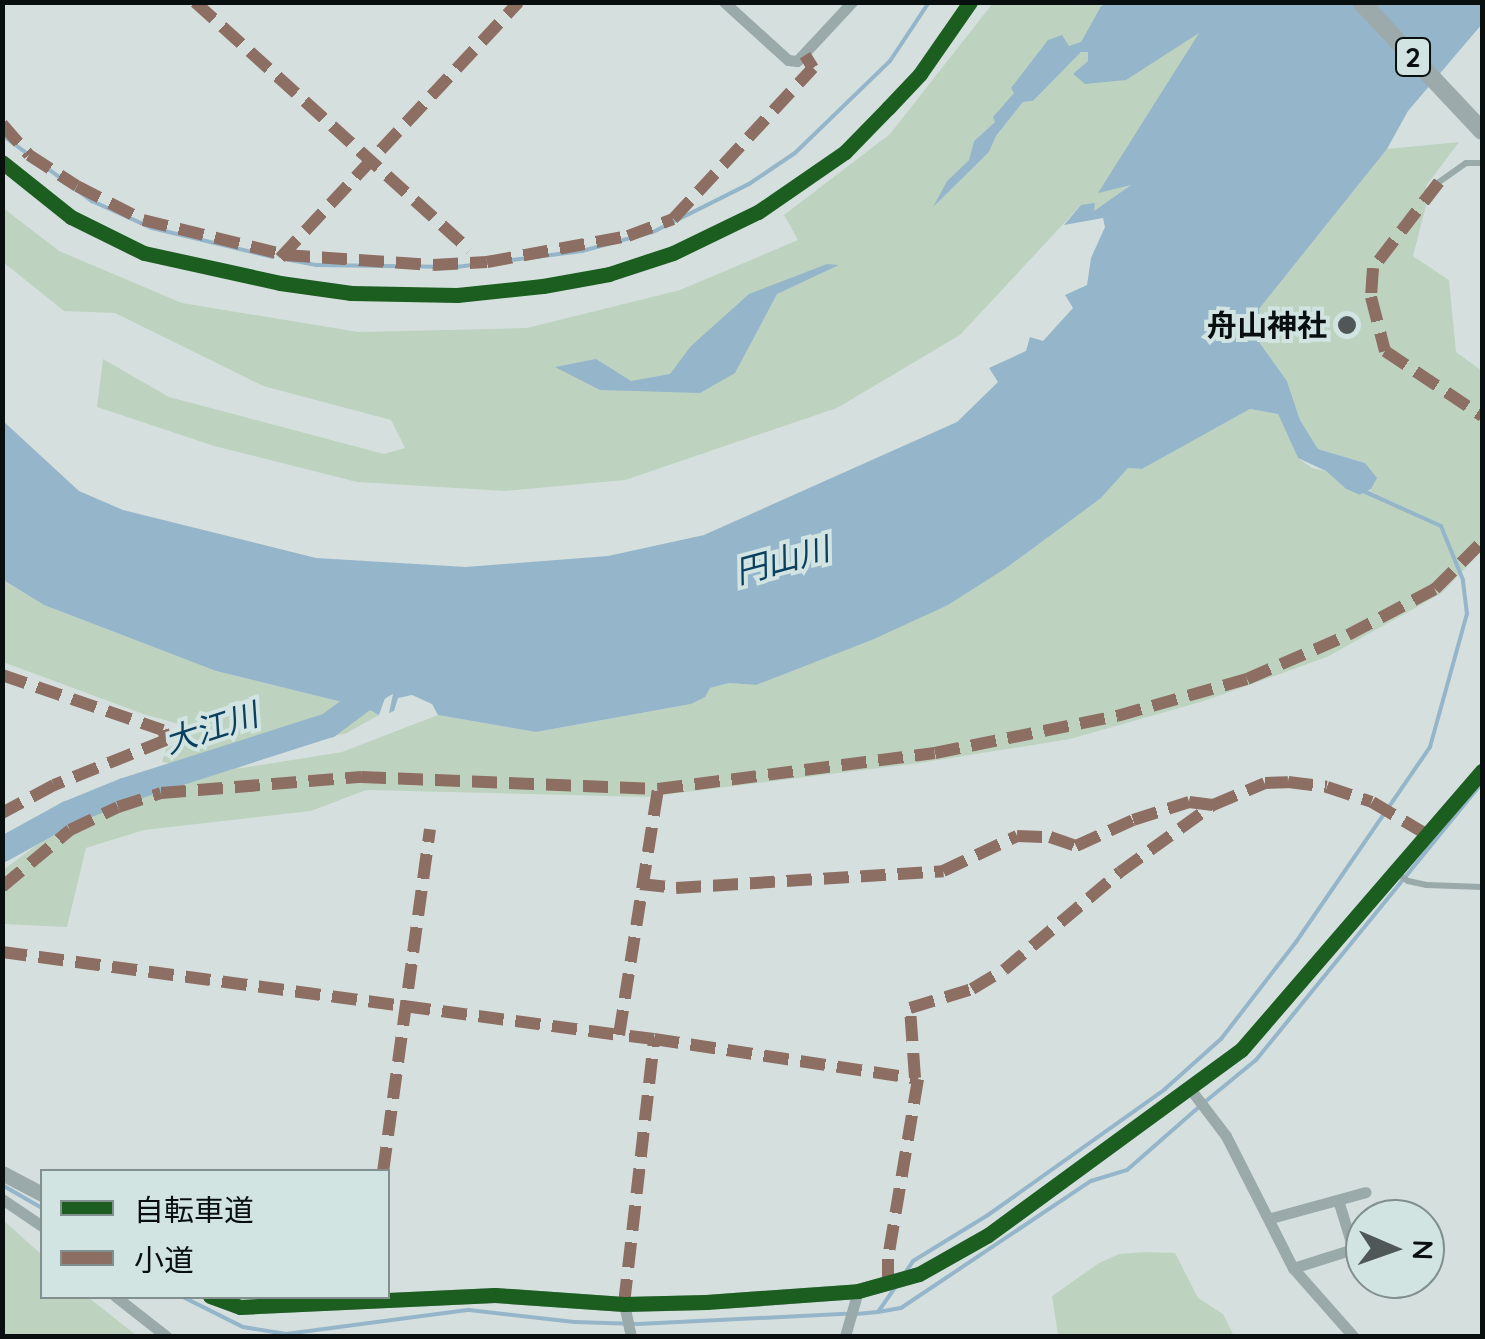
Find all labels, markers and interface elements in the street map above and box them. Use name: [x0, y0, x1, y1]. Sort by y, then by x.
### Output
road number: 2: [1393, 34, 1433, 80]
place label: 舟山神社: [1207, 307, 1327, 343]
marker: 舟山神社: [1336, 314, 1358, 336]
water label: 円山川: [731, 529, 833, 591]
water label: 大江川: [159, 695, 263, 761]
legend: [40, 1169, 390, 1299]
text: 自転車道: [134, 1191, 254, 1229]
north arrow: [1345, 1199, 1445, 1299]
text: N: [1406, 1239, 1441, 1261]
text: 小道: [134, 1241, 194, 1279]

